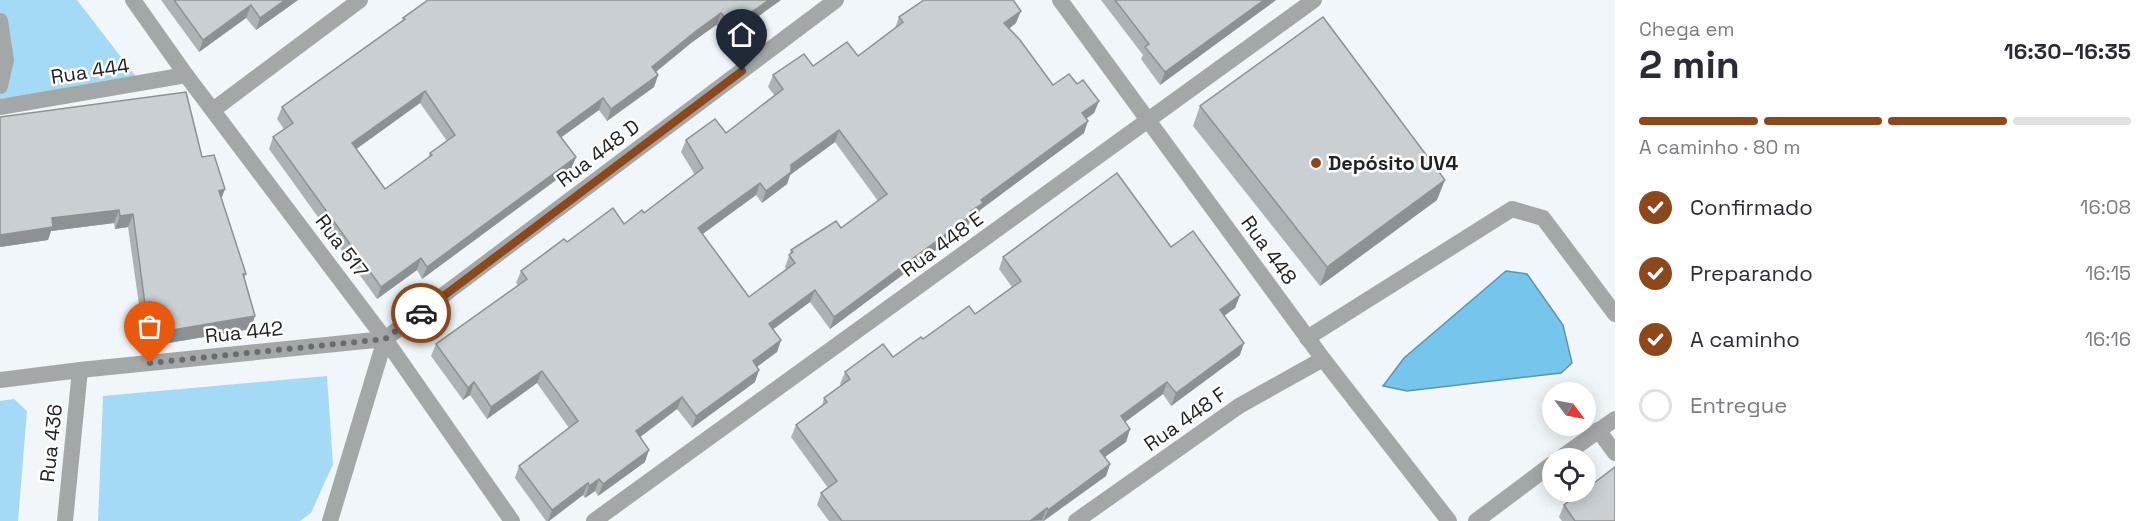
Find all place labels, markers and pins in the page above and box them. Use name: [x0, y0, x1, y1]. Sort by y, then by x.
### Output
pin: [716, 9, 767, 71]
place label: Depósito UV4: [1328, 150, 1459, 176]
marker: Depósito UV4: [1309, 156, 1323, 170]
pin: [124, 301, 175, 363]

